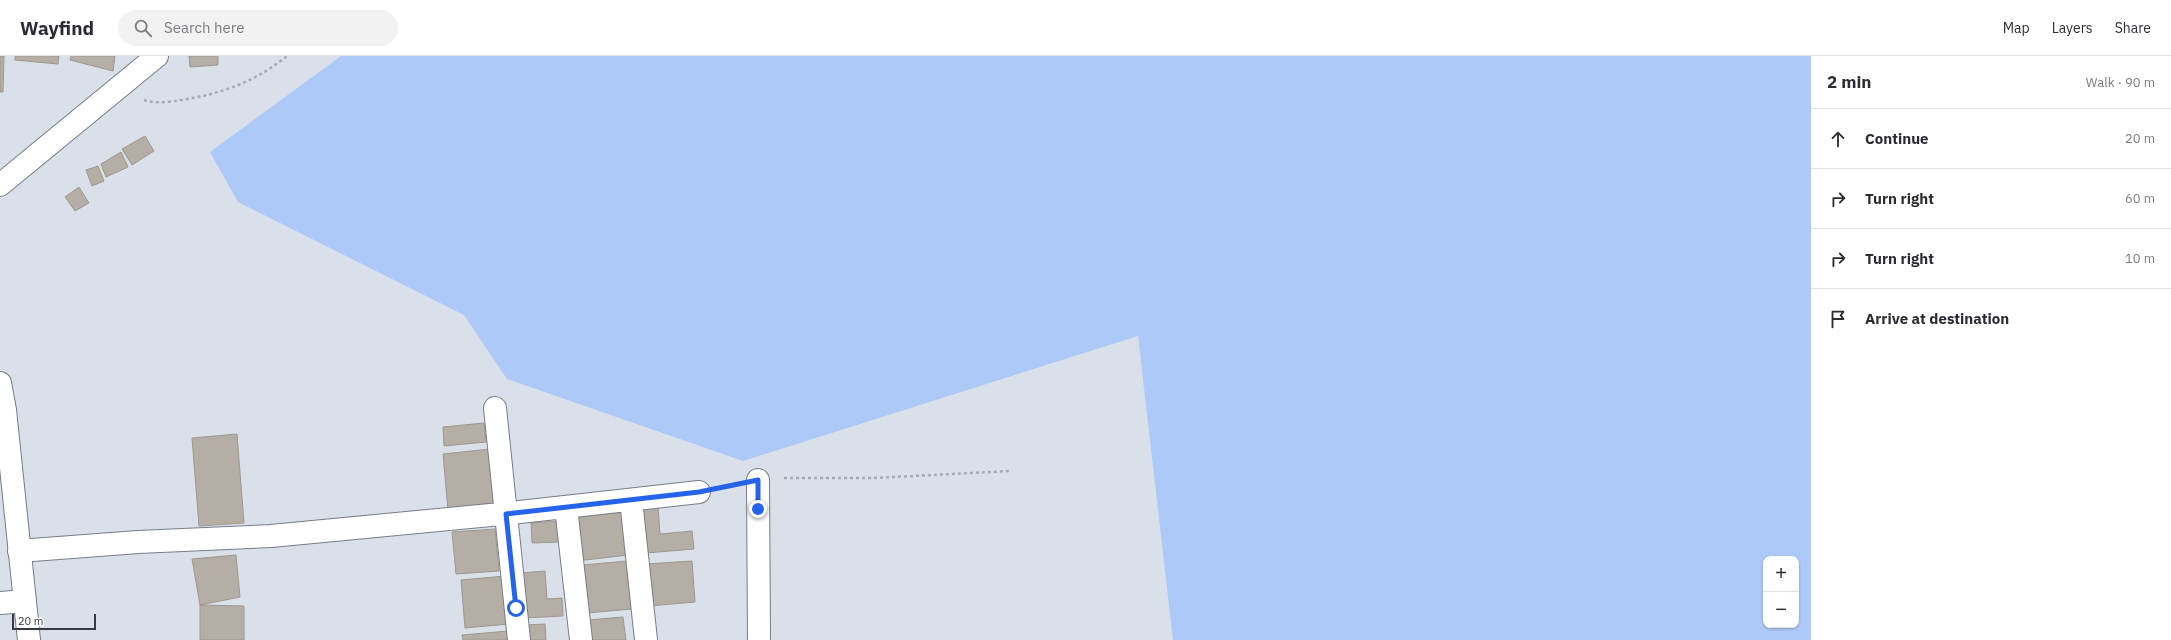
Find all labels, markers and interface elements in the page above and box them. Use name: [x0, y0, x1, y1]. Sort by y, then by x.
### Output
search box: [118, 10, 398, 46]
text: Wayfind: [20, 16, 94, 40]
icon: search: [132, 17, 154, 39]
text: Search here: [164, 18, 244, 37]
text: Map: [2003, 19, 2030, 37]
text: Layers: [2052, 19, 2093, 37]
text: Share: [2115, 19, 2151, 37]
text: 2 min: [1827, 71, 1871, 93]
text: Walk · 90 m: [2086, 74, 2155, 91]
icon: ahead: [1827, 128, 1849, 150]
text: Continue: [1865, 129, 1929, 148]
text: 20 m: [2125, 130, 2155, 147]
icon: right: [1827, 188, 1849, 210]
text: Turn right: [1865, 189, 1934, 208]
text: 60 m: [2125, 190, 2155, 207]
icon: right: [1827, 248, 1849, 270]
text: Turn right: [1865, 249, 1934, 268]
text: 10 m: [2125, 250, 2155, 267]
icon: arrive: [1827, 308, 1849, 330]
text: Arrive at destination: [1865, 309, 2009, 328]
route end: [749, 500, 767, 518]
map controls: [1763, 556, 1799, 628]
button: +: [1763, 556, 1799, 592]
button: −: [1763, 592, 1799, 628]
route start: [507, 599, 525, 617]
scale bar: [12, 612, 96, 631]
text: 20 m: [18, 614, 43, 628]

